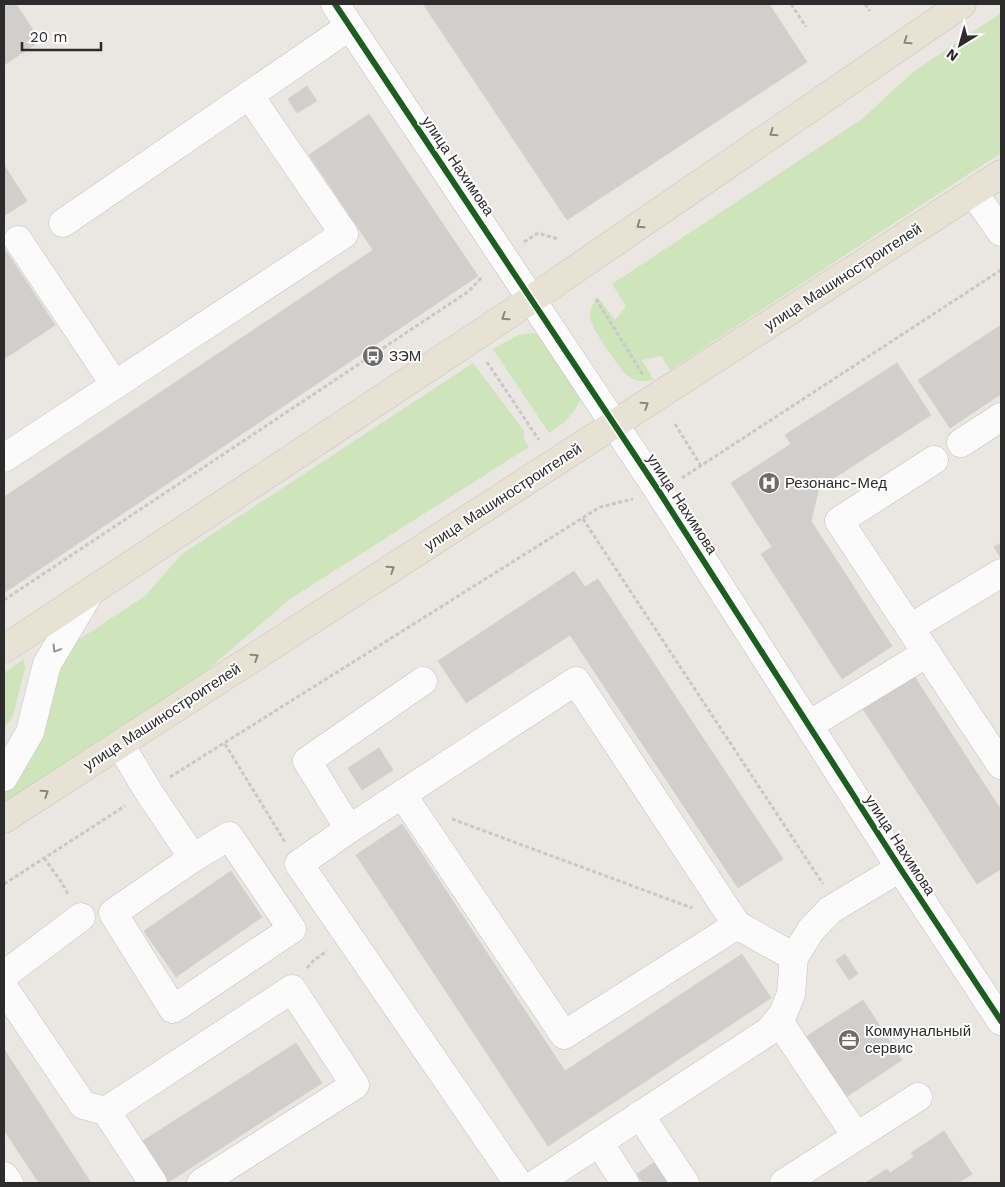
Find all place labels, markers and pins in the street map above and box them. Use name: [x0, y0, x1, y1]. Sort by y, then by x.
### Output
bus stop icon: ЗЭМ: [361, 344, 385, 368]
place label: ЗЭМ: [389, 347, 421, 365]
hospital icon: Резонанс-Мед: [757, 471, 781, 495]
place label: Резонанс-Мед: [785, 474, 887, 492]
place label: Коммунальный сервис: [865, 1022, 971, 1057]
office icon: Коммунальный сервис: [837, 1028, 861, 1052]

